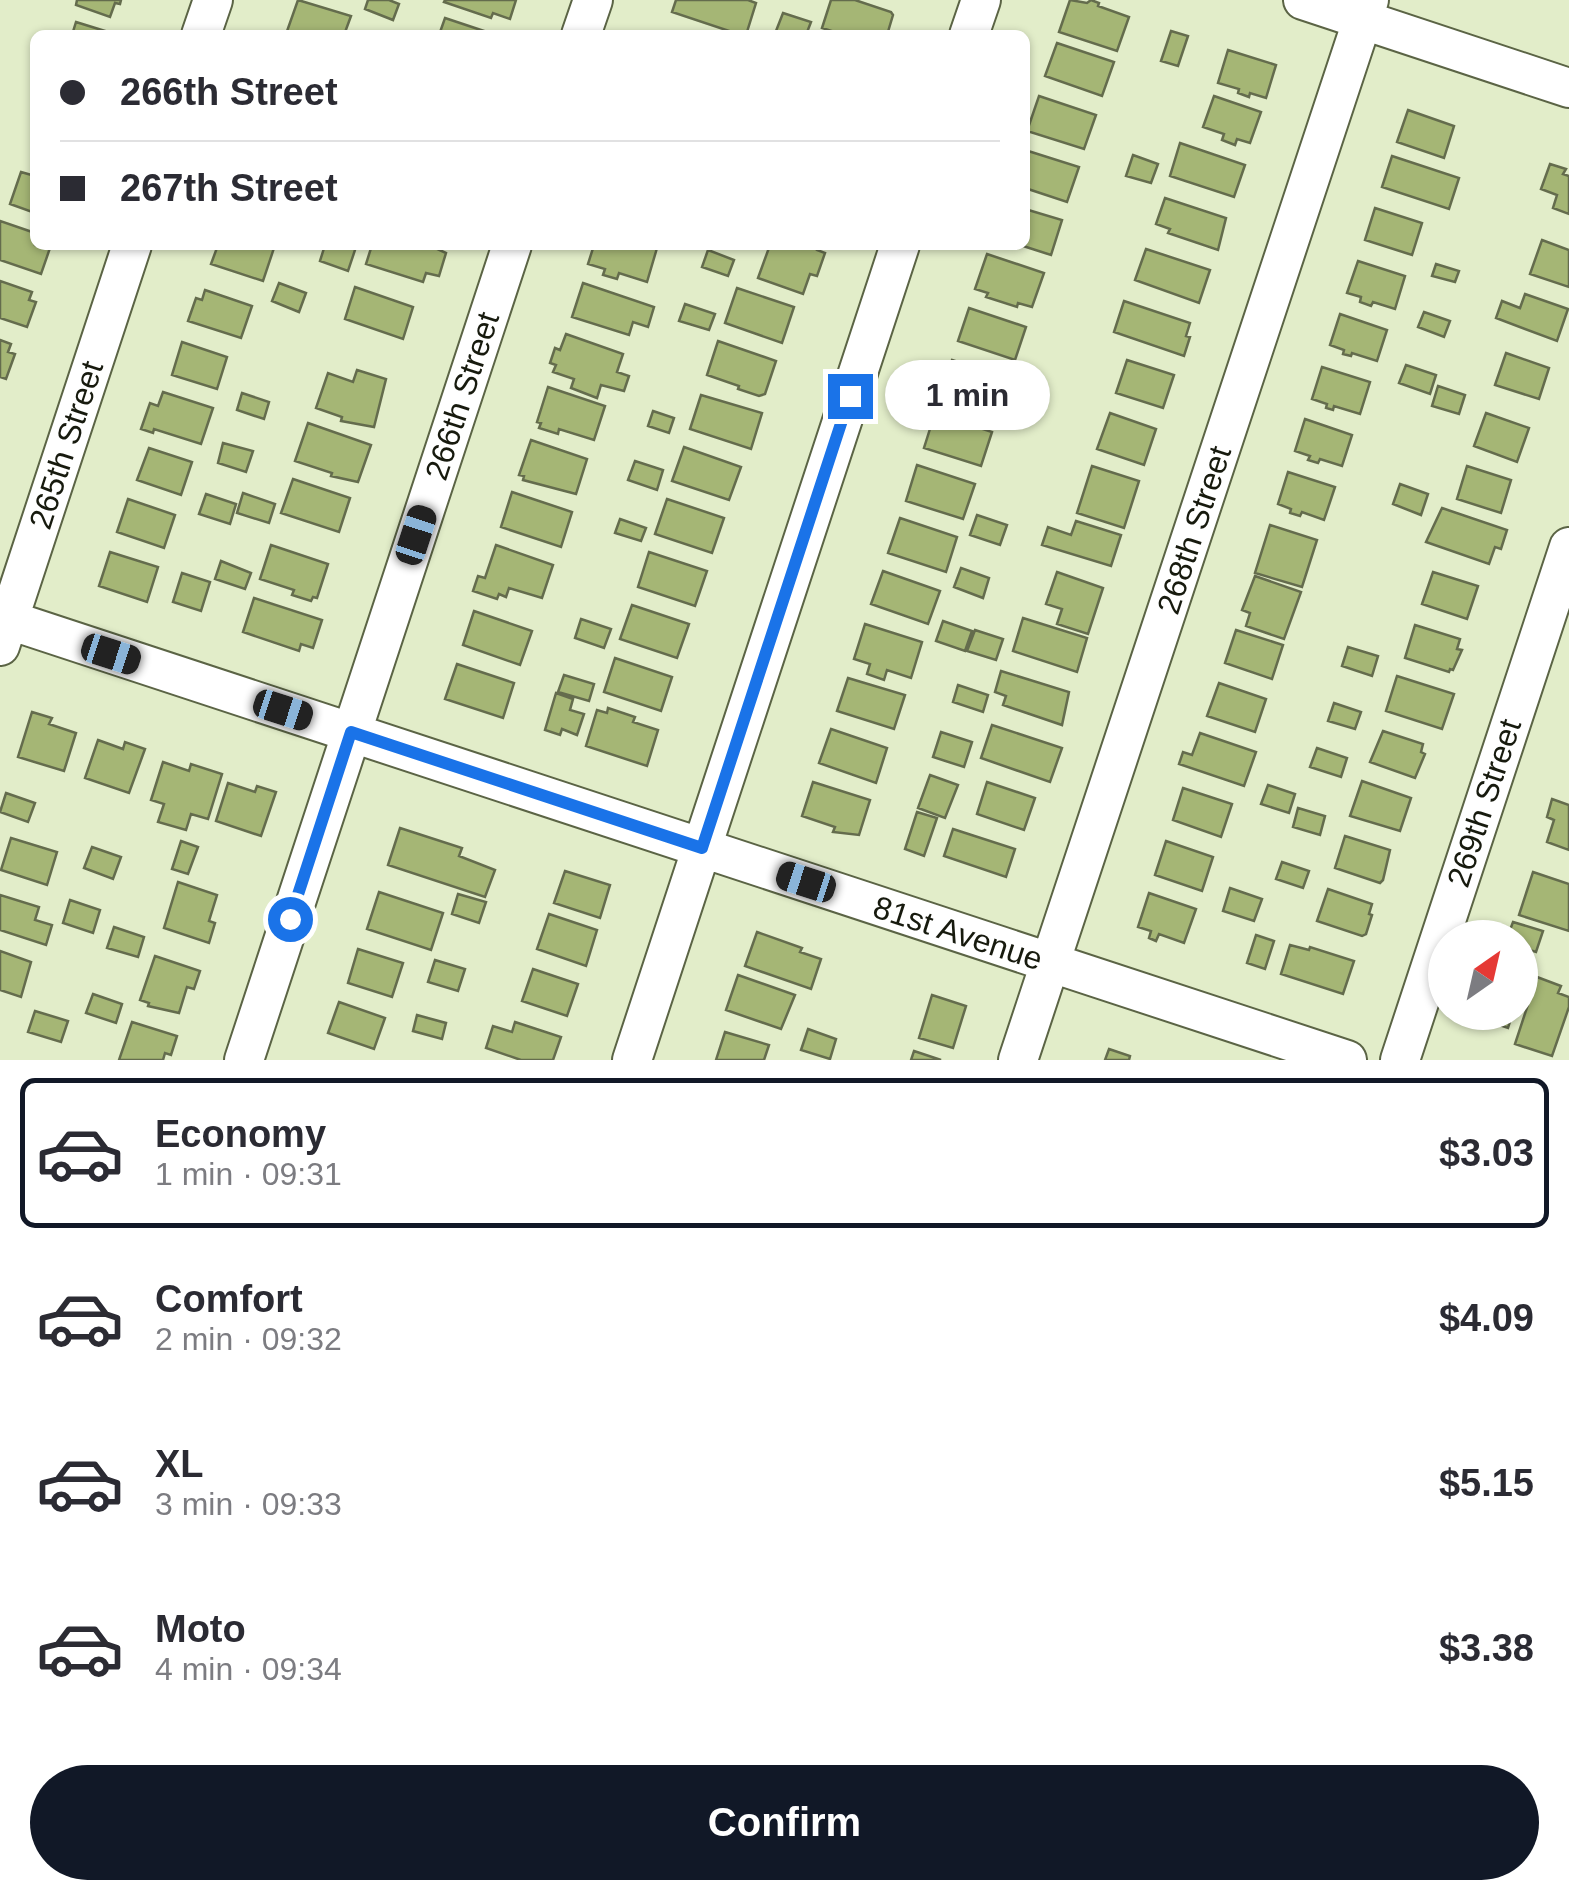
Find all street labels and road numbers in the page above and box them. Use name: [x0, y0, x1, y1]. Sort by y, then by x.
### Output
street label: 266th Street: [418, 307, 506, 484]
street label: 265th Street: [22, 356, 110, 533]
street label: 268th Street: [1150, 441, 1238, 618]
street label: 269th Street: [1440, 714, 1528, 891]
street label: 81st Avenue: [869, 889, 1047, 977]

